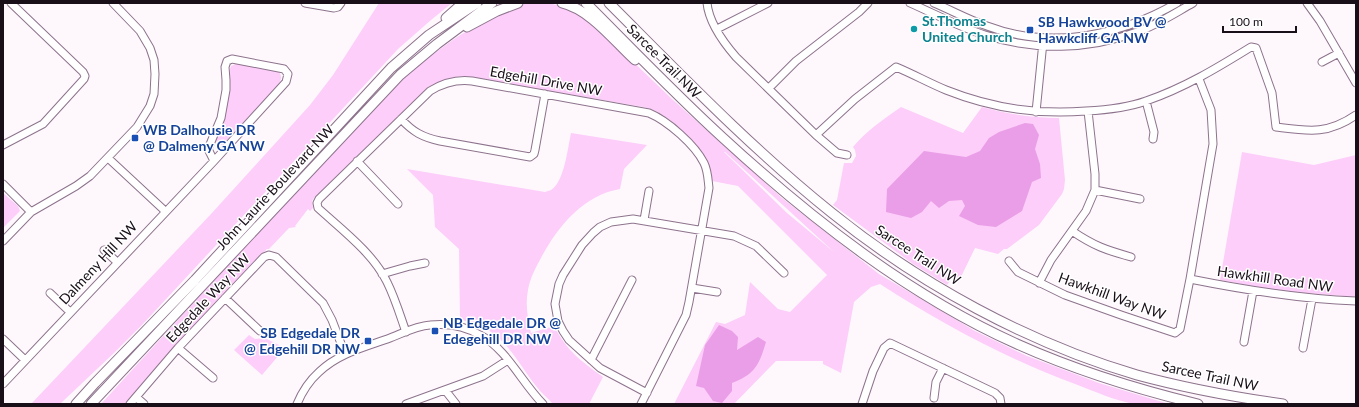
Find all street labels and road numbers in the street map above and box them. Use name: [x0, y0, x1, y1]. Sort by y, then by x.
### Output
street label: Sarcee Trail NW: [624, 20, 705, 102]
street label: Edgehill Drive NW: [489, 62, 604, 99]
street label: John Laurie Boulevard NW: [212, 120, 337, 253]
street label: Dalmeny Hill NW: [55, 217, 141, 308]
street label: Sarcee Trail NW: [873, 221, 964, 289]
street label: Edgedale Way NW: [162, 249, 253, 346]
street label: Hawkhill Road NW: [1216, 262, 1335, 295]
street label: Hawkhill Way NW: [1056, 268, 1169, 323]
street label: Sarcee Trail NW: [1160, 357, 1260, 394]

